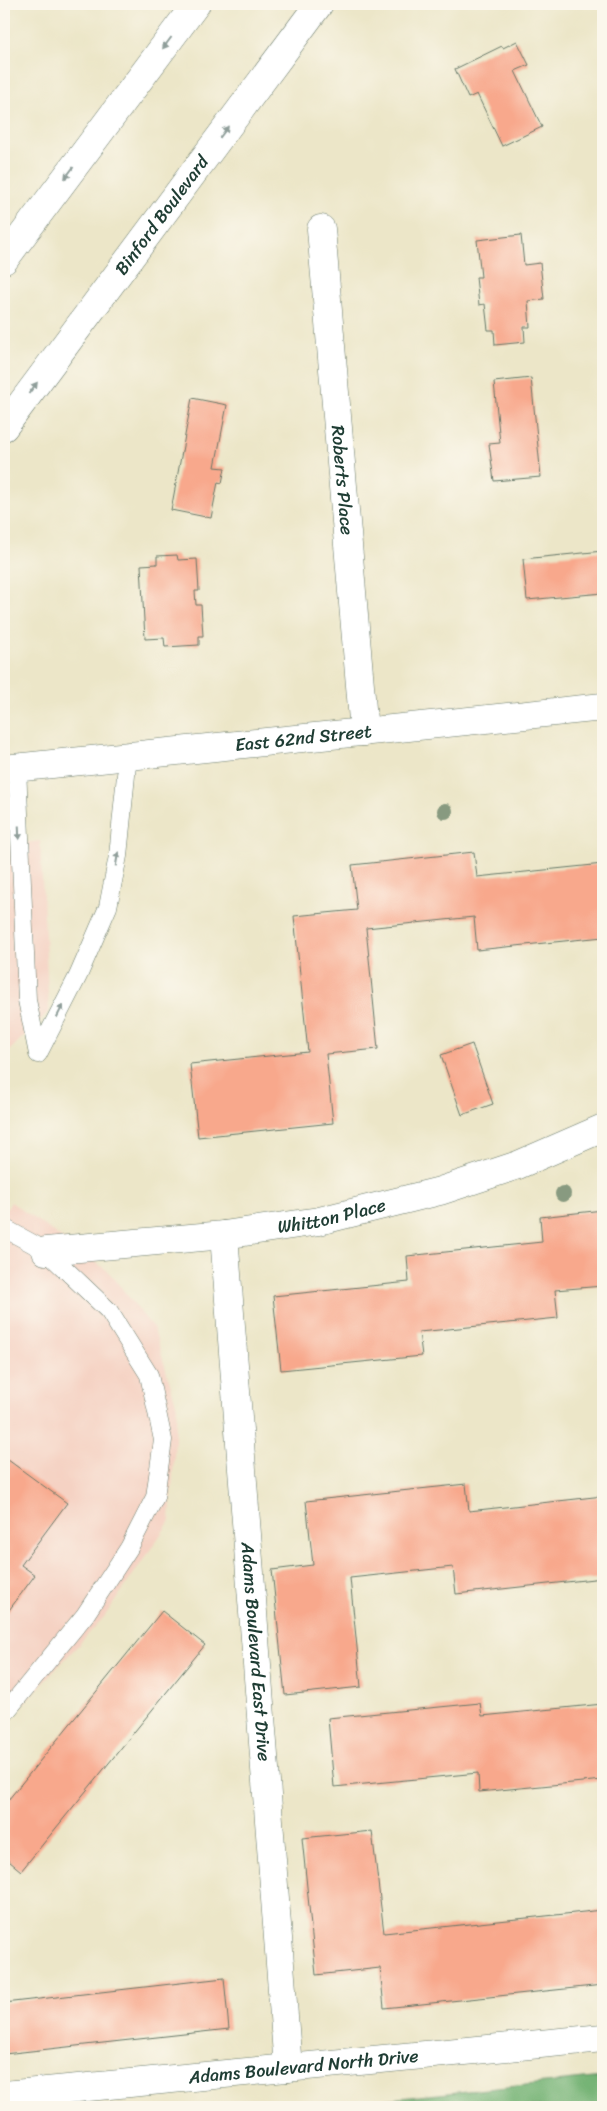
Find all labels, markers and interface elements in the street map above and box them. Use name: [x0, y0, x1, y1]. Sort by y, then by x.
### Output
one-way arrow: [161, 36, 172, 49]
one-way arrow: [219, 125, 229, 139]
street label: Binford Boulevard: [106, 147, 218, 282]
one-way arrow: [64, 166, 74, 180]
one-way arrow: [28, 381, 38, 395]
street label: Roberts Place: [322, 424, 363, 536]
street label: East 62nd Street: [233, 715, 374, 761]
one-way arrow: [16, 825, 24, 841]
one-way arrow: [114, 851, 122, 867]
one-way arrow: [56, 1003, 64, 1018]
street label: Whitton Place: [275, 1189, 389, 1243]
street label: Adams Boulevard East Drive: [232, 1540, 280, 1763]
street label: Adams Boulevard North Drive: [186, 2040, 420, 2093]

